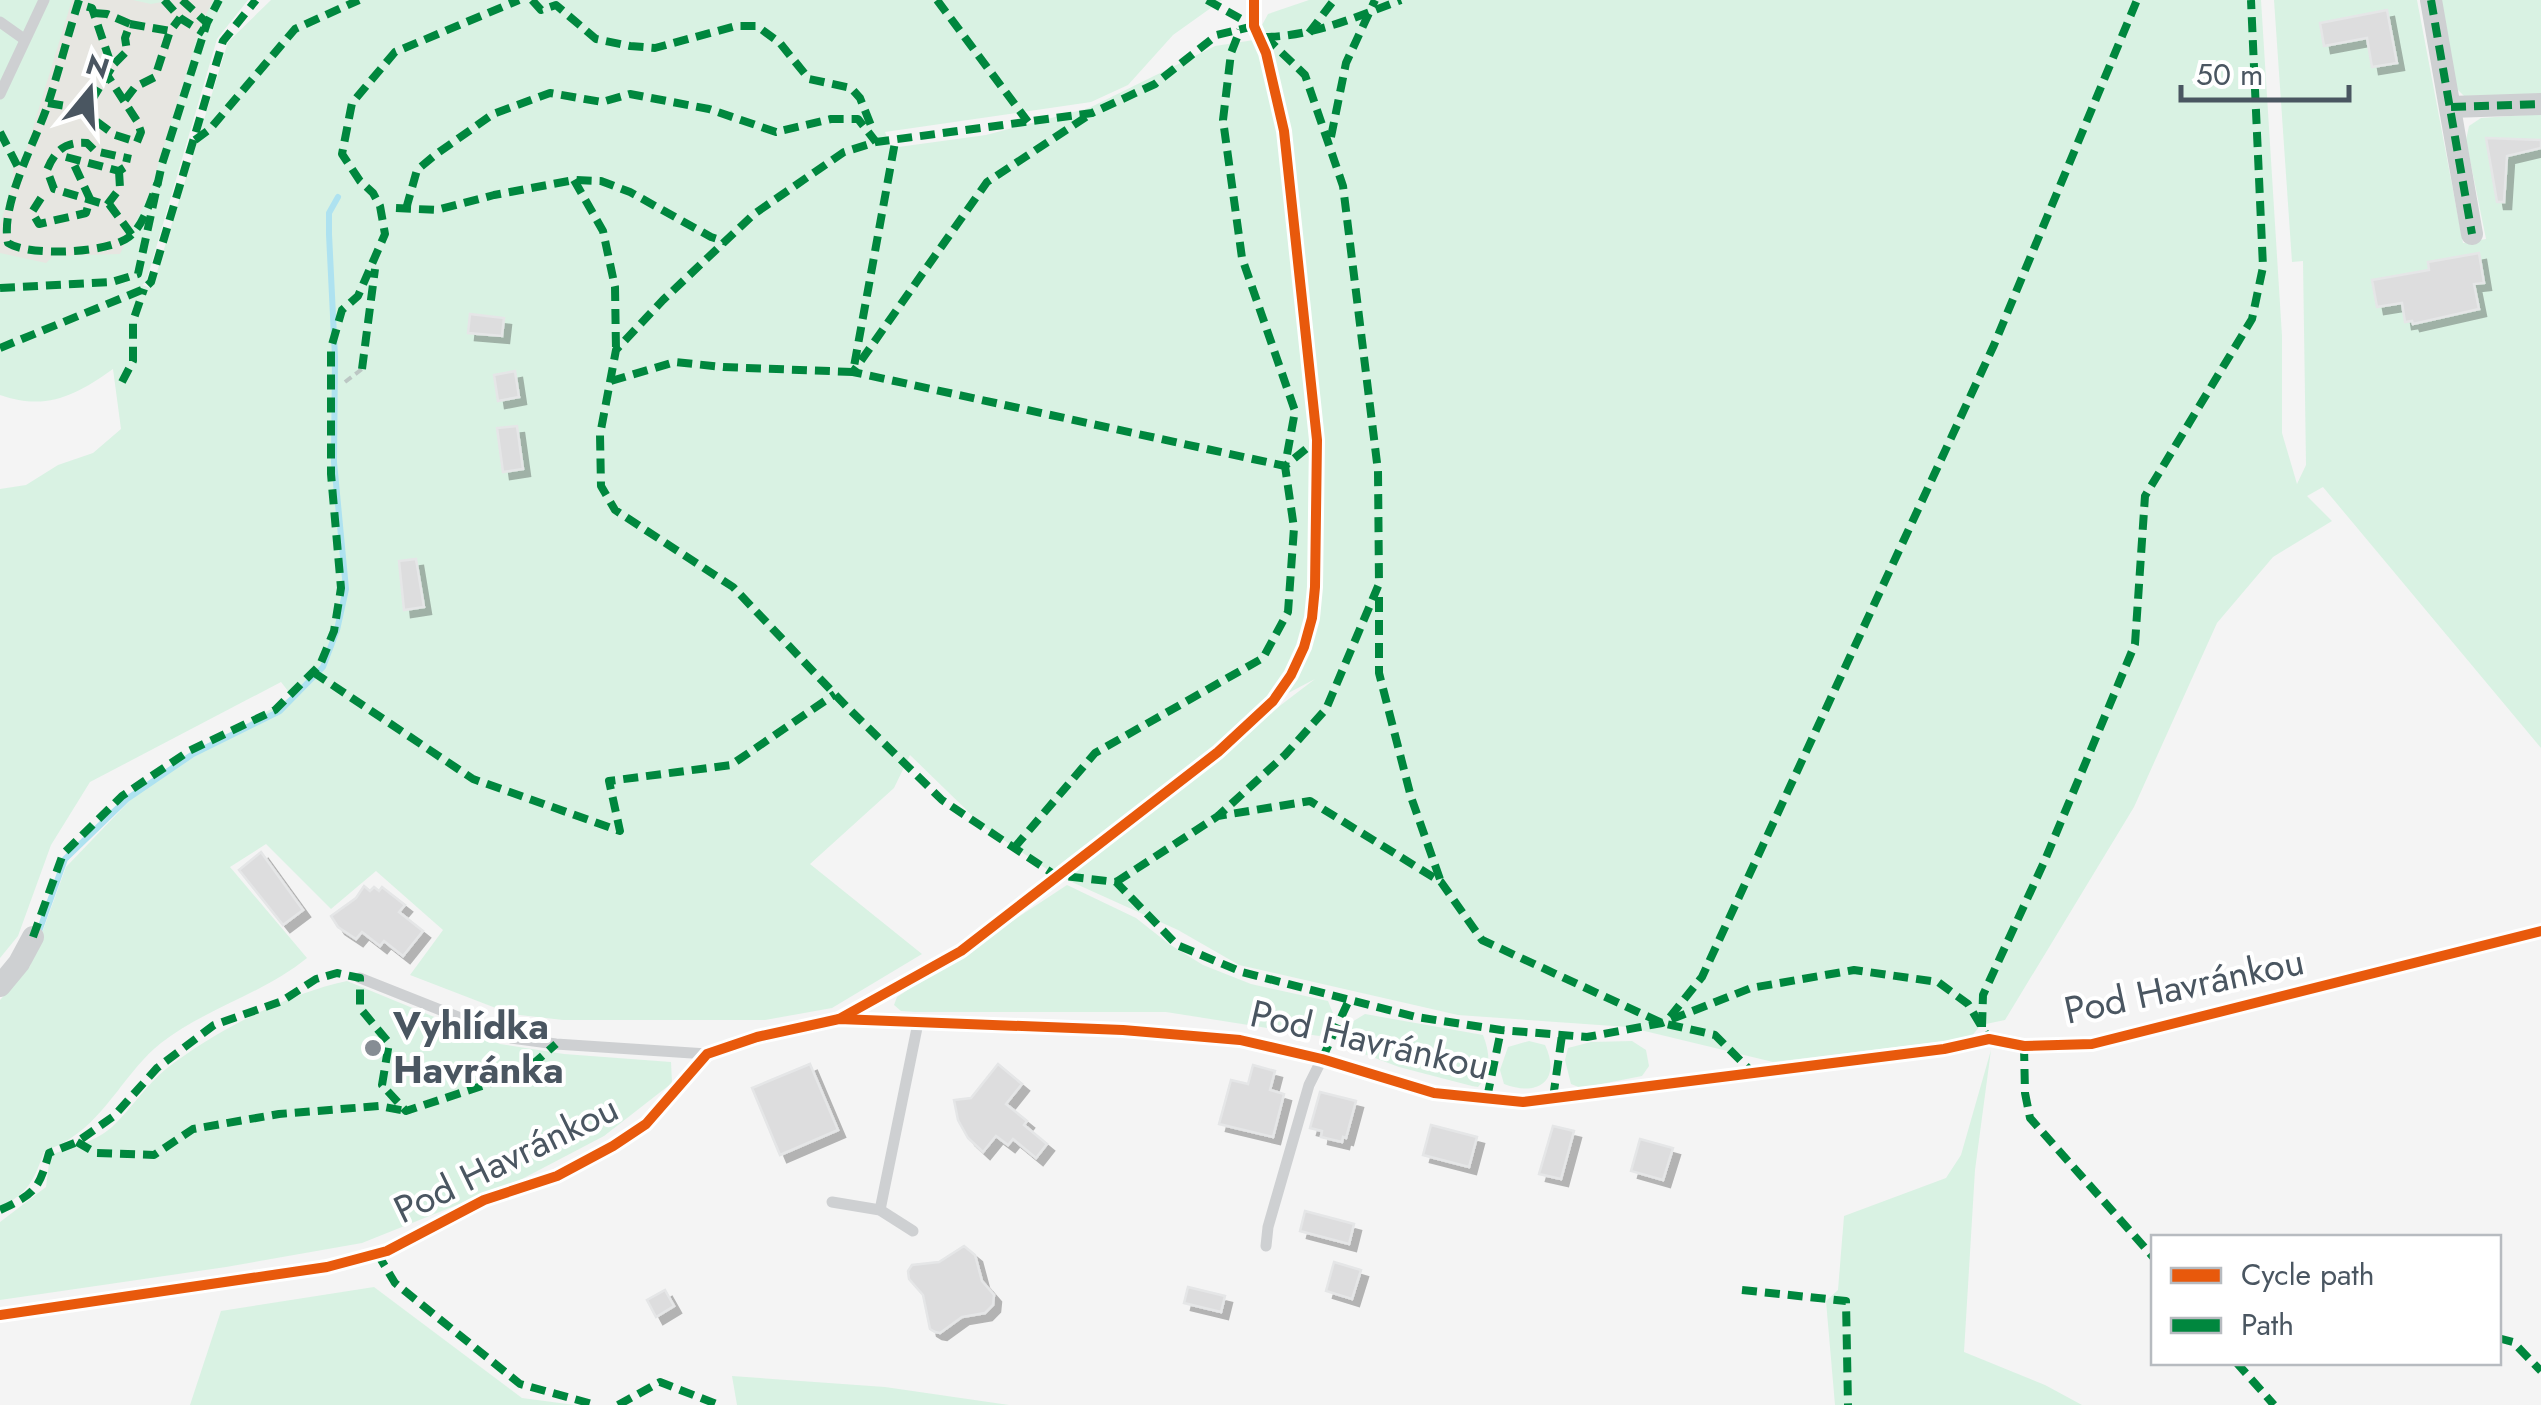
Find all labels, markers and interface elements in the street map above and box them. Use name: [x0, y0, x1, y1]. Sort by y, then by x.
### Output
north arrow: [40, 40, 140, 140]
scale bar: [2181, 40, 2348, 102]
text: N: [81, 44, 114, 90]
text: 50 m: [2196, 53, 2263, 96]
street label: Pod Havránkou: [2059, 933, 2309, 1038]
street label: Pod Havránkou: [1245, 985, 1495, 1094]
place label: Vyhlídka Havránka: [392, 998, 564, 1097]
marker: Vyhlídka Havránka: [362, 1037, 384, 1059]
street label: Pod Havránkou: [384, 1080, 627, 1237]
legend: [2151, 1235, 2501, 1365]
text: Cycle path: [2241, 1253, 2374, 1296]
text: Path: [2241, 1303, 2294, 1346]

